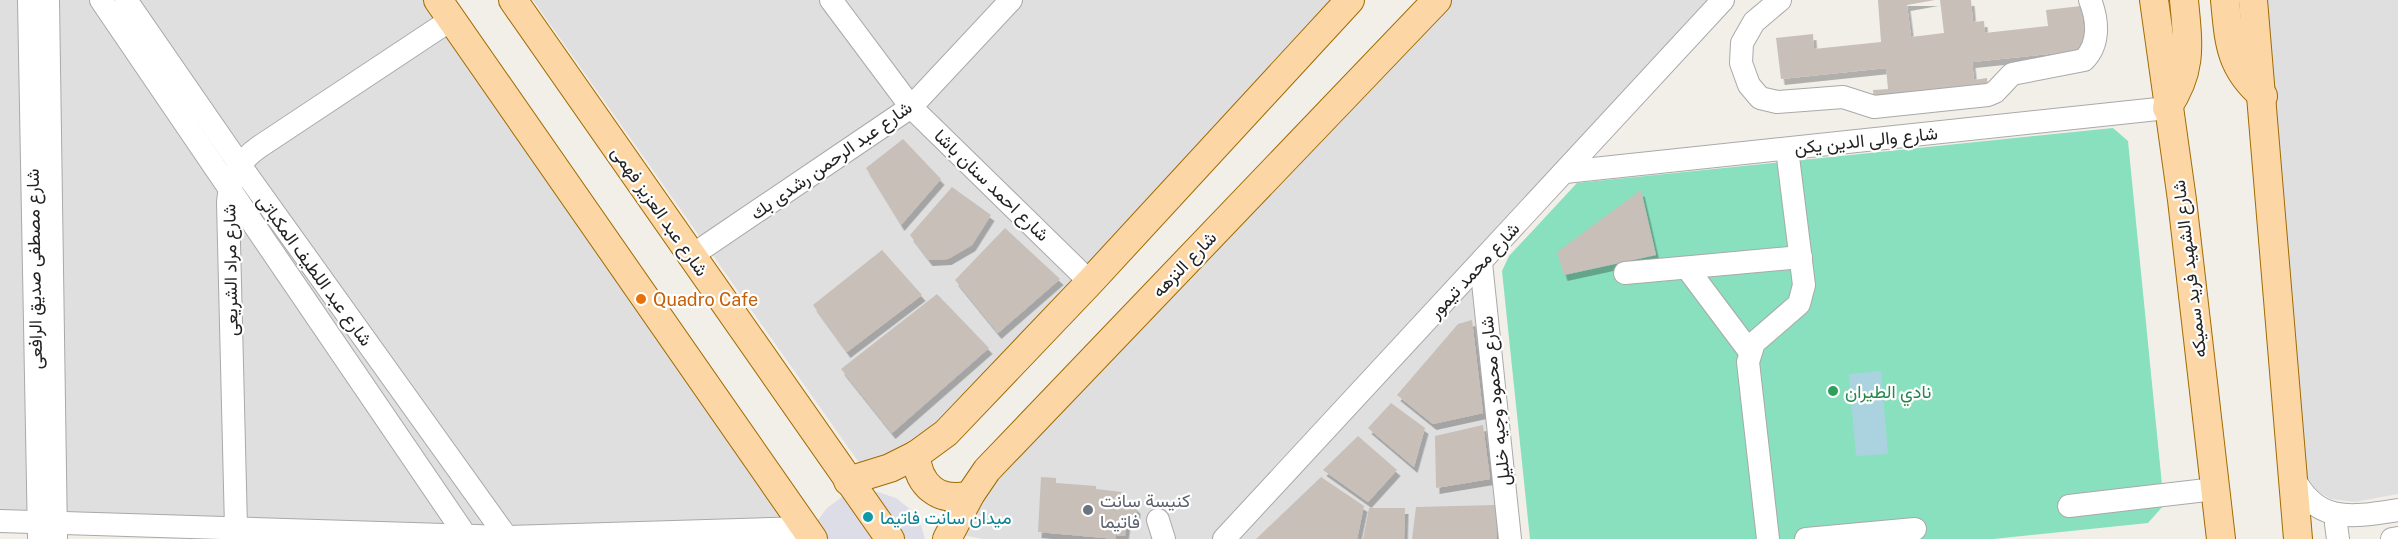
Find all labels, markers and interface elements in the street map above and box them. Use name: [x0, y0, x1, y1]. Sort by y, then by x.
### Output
street label: شارع عبد الرحمن رشدى بك: [746, 96, 917, 225]
street label: شارع والى الدين يكن: [1793, 122, 1939, 160]
street label: شارع احمد سنان باشا: [929, 125, 1054, 247]
street label: شارع عبد العزيز فهمى: [606, 142, 713, 281]
street label: شارع مصطفى صديق الرافعى: [22, 168, 48, 370]
street label: شارع الشهيد فريد سميكه: [2168, 179, 2212, 359]
street label: شارع عبد اللطيف المكباتى: [251, 190, 377, 351]
street label: شارع مراد الشريعى: [218, 204, 244, 336]
street label: شارع محمد تيمور: [1424, 218, 1525, 324]
street label: شارع النزهه: [1147, 227, 1222, 303]
place label: Quadro Cafe: [653, 289, 758, 310]
marker: Quadro Cafe: [634, 292, 648, 306]
street label: شارع محمود وجيه خليل: [1476, 315, 1516, 487]
place label: نادي الطيران: [1845, 381, 1931, 407]
marker: نادي الطيران: [1826, 384, 1840, 398]
place label: كنيسة سانت فاتيما: [1100, 490, 1190, 532]
marker: كنيسة سانت فاتيما: [1081, 503, 1095, 517]
place label: ميدان سانت فاتيما: [880, 507, 1012, 528]
marker: ميدان سانت فاتيما: [861, 510, 875, 524]

